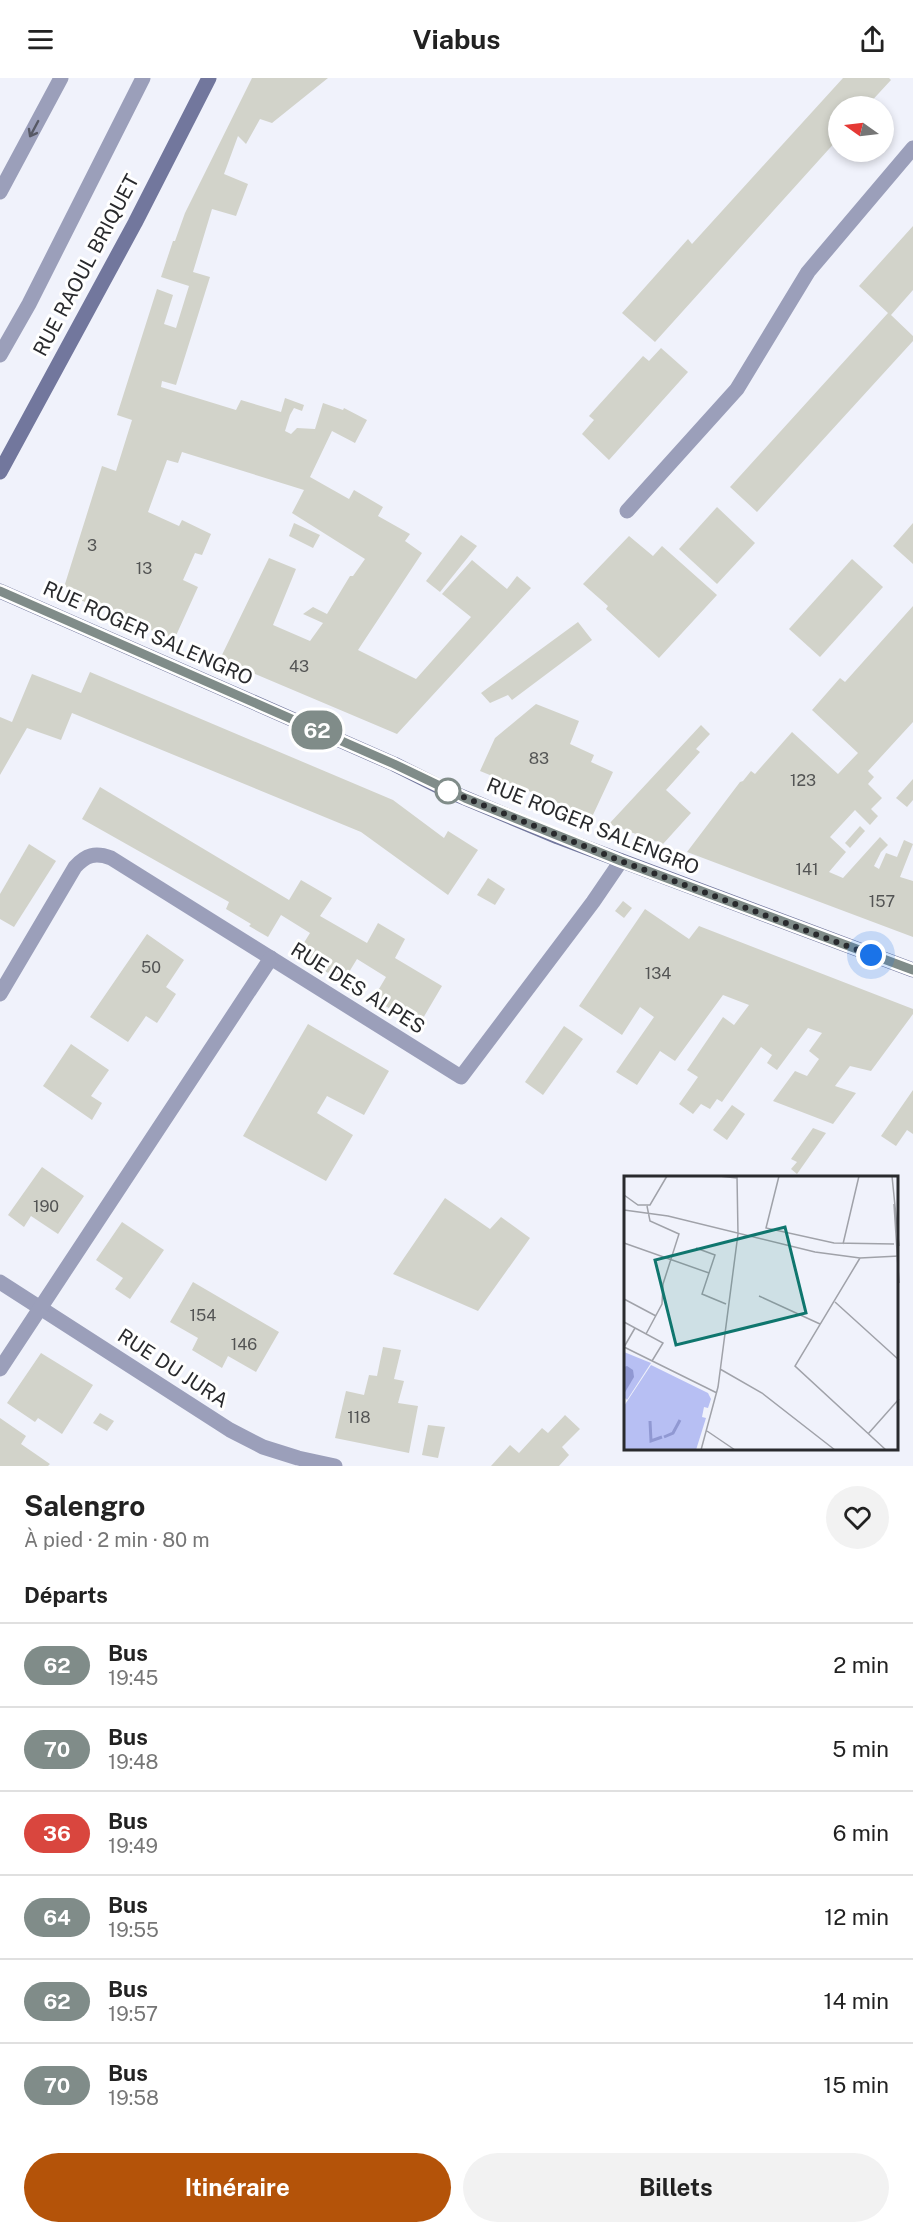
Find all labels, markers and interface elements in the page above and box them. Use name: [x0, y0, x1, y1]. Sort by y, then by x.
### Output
icon: menu: [24, 23, 57, 56]
text: Viabus: [412, 23, 501, 55]
icon: share: [856, 23, 889, 56]
north arrow: [828, 96, 894, 162]
map controls: [828, 96, 894, 162]
one-way arrow: [28, 120, 39, 138]
street label: RUE RAOUL BRIQUET: [28, 170, 144, 360]
house number: 3: [87, 536, 97, 555]
house number: 13: [136, 559, 152, 578]
street label: RUE ROGER SALENGRO: [39, 576, 257, 690]
house number: 43: [289, 657, 309, 676]
line badge: 62: [290, 710, 344, 750]
text: 62: [303, 718, 331, 743]
house number: 83: [529, 749, 549, 768]
house number: 123: [790, 771, 816, 790]
street label: RUE ROGER SALENGRO: [483, 772, 703, 880]
unlabelled marker: [435, 778, 461, 804]
house number: 141: [795, 860, 819, 879]
house number: 157: [869, 892, 895, 911]
street label: RUE DES ALPES: [287, 937, 429, 1039]
your location: [856, 940, 886, 970]
house number: 50: [141, 958, 161, 977]
house number: 134: [645, 964, 671, 983]
inset map: [624, 1176, 898, 1451]
house number: 190: [33, 1197, 59, 1216]
house number: 154: [190, 1306, 216, 1325]
street label: RUE DU JURA: [113, 1323, 233, 1413]
house number: 146: [231, 1335, 257, 1354]
house number: 118: [347, 1408, 371, 1427]
button: heart: [826, 1486, 889, 1549]
text: Salengro: [24, 1489, 145, 1522]
text: À pied · 2 min · 80 m: [24, 1528, 209, 1552]
text: Départs: [24, 1582, 108, 1608]
text: Bus: [108, 1640, 148, 1666]
text: 2 min: [833, 1652, 889, 1678]
text: 62: [43, 1653, 71, 1678]
text: 19:45: [108, 1666, 158, 1690]
text: Bus: [108, 1724, 148, 1750]
text: 5 min: [832, 1736, 889, 1762]
text: 70: [44, 1737, 70, 1762]
text: 19:48: [108, 1750, 159, 1774]
text: Bus: [108, 1808, 148, 1834]
text: 6 min: [833, 1820, 889, 1846]
text: 36: [43, 1821, 71, 1846]
text: 19:49: [108, 1834, 158, 1858]
text: Bus: [108, 1892, 148, 1918]
text: 12 min: [824, 1904, 889, 1930]
text: 64: [43, 1905, 71, 1930]
text: 19:55: [108, 1918, 159, 1942]
text: Bus: [108, 1976, 148, 2002]
text: 14 min: [824, 1988, 889, 2014]
text: 62: [43, 1989, 71, 2014]
text: 19:57: [108, 2002, 158, 2026]
text: Bus: [108, 2060, 148, 2086]
text: 15 min: [823, 2072, 889, 2098]
text: 70: [44, 2073, 70, 2098]
text: 19:58: [108, 2086, 159, 2110]
button: Itinéraire: [24, 2153, 451, 2222]
button: Billets: [463, 2153, 889, 2222]

